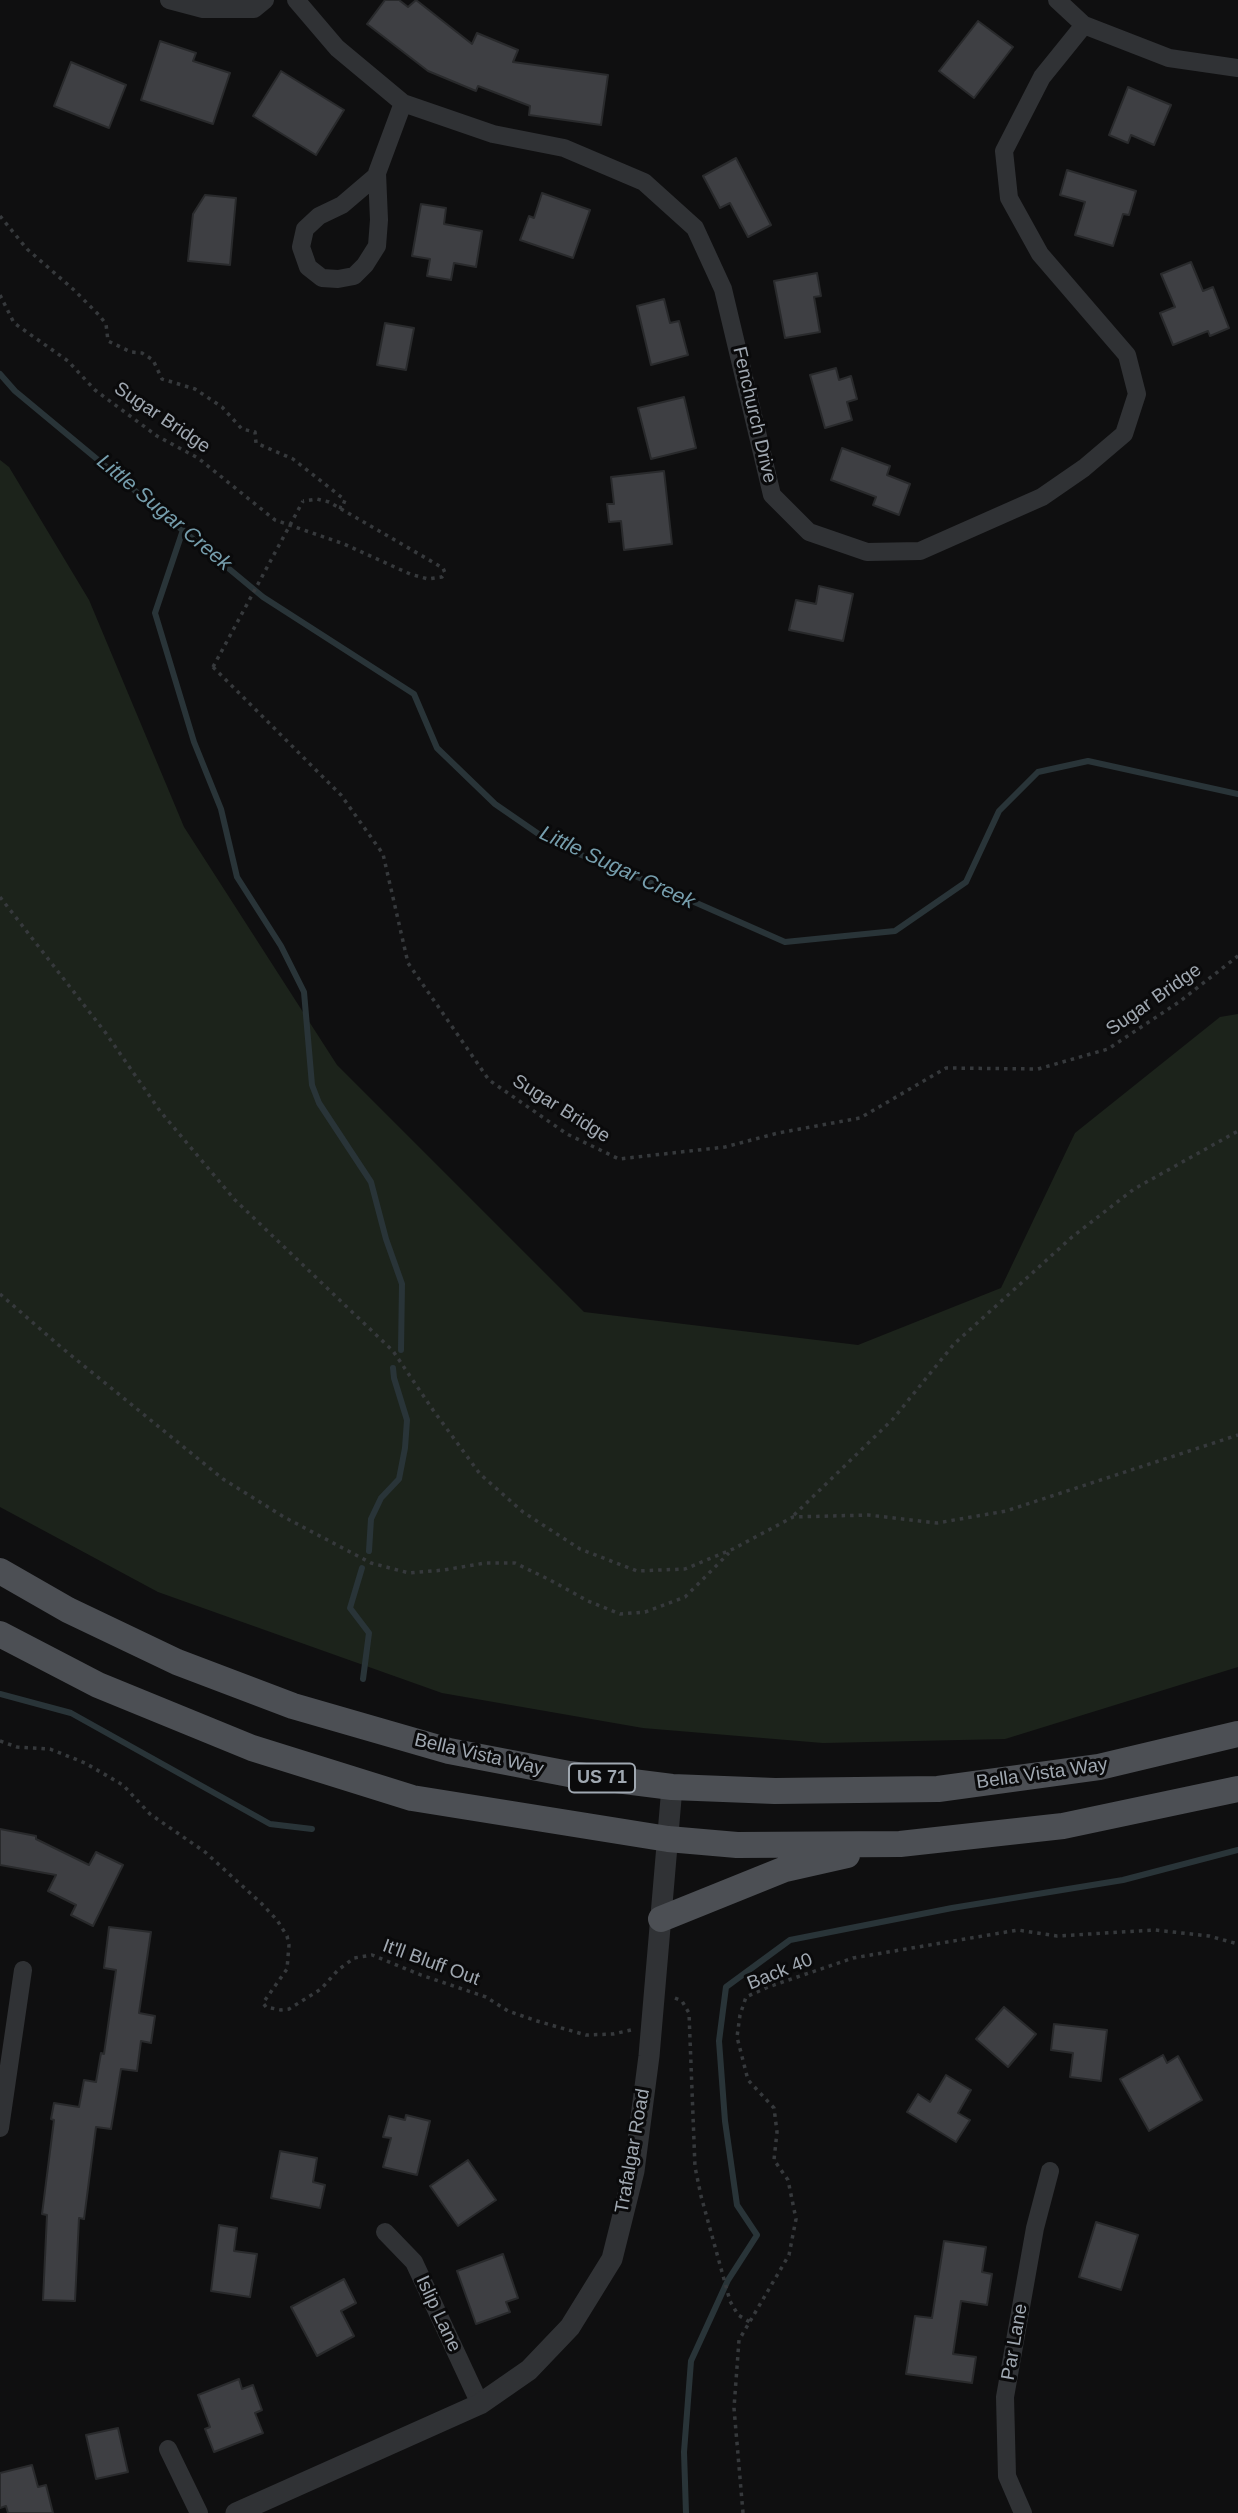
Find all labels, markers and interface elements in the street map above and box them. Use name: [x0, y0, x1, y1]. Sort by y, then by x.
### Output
street label: Fenchurch Drive: [727, 345, 781, 485]
street label: Sugar Bridge: [110, 378, 214, 458]
water label: Little Sugar Creek: [92, 449, 236, 577]
water label: Little Sugar Creek: [536, 821, 698, 915]
street label: Sugar Bridge: [1102, 959, 1206, 1041]
street label: Sugar Bridge: [508, 1070, 614, 1148]
street label: Bella Vista Way: [412, 1729, 546, 1781]
street label: Bella Vista Way: [975, 1754, 1109, 1794]
road number: US 71: [569, 1764, 635, 1792]
street label: It'll Bluff Out: [379, 1935, 483, 1991]
street label: Back 40: [744, 1949, 816, 1995]
street label: Trafalgar Road: [611, 2087, 655, 2215]
street label: Islip Lane: [410, 2272, 466, 2356]
street label: Par Lane: [997, 2302, 1033, 2382]

